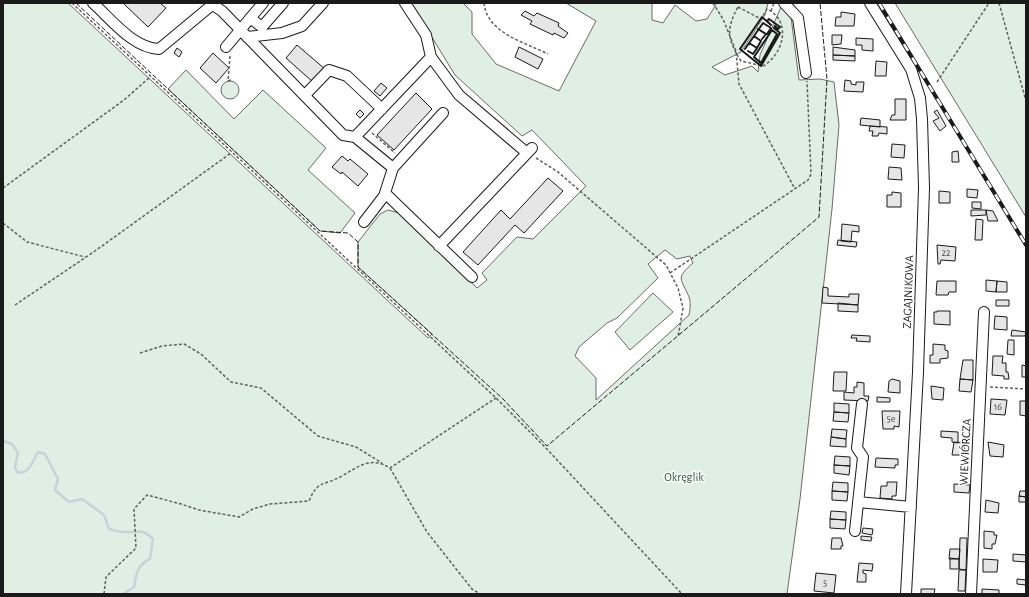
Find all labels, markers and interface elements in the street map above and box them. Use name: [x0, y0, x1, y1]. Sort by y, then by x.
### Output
house number: 22: [941, 248, 951, 258]
street label: ZAGAJNIKOWA: [901, 255, 915, 329]
house number: 16: [994, 402, 1002, 412]
house number: 5e: [887, 414, 896, 424]
street label: WIEWIÓRCZA: [956, 418, 973, 486]
park label: Okręglik: [664, 471, 704, 483]
house number: 5: [823, 578, 827, 588]

